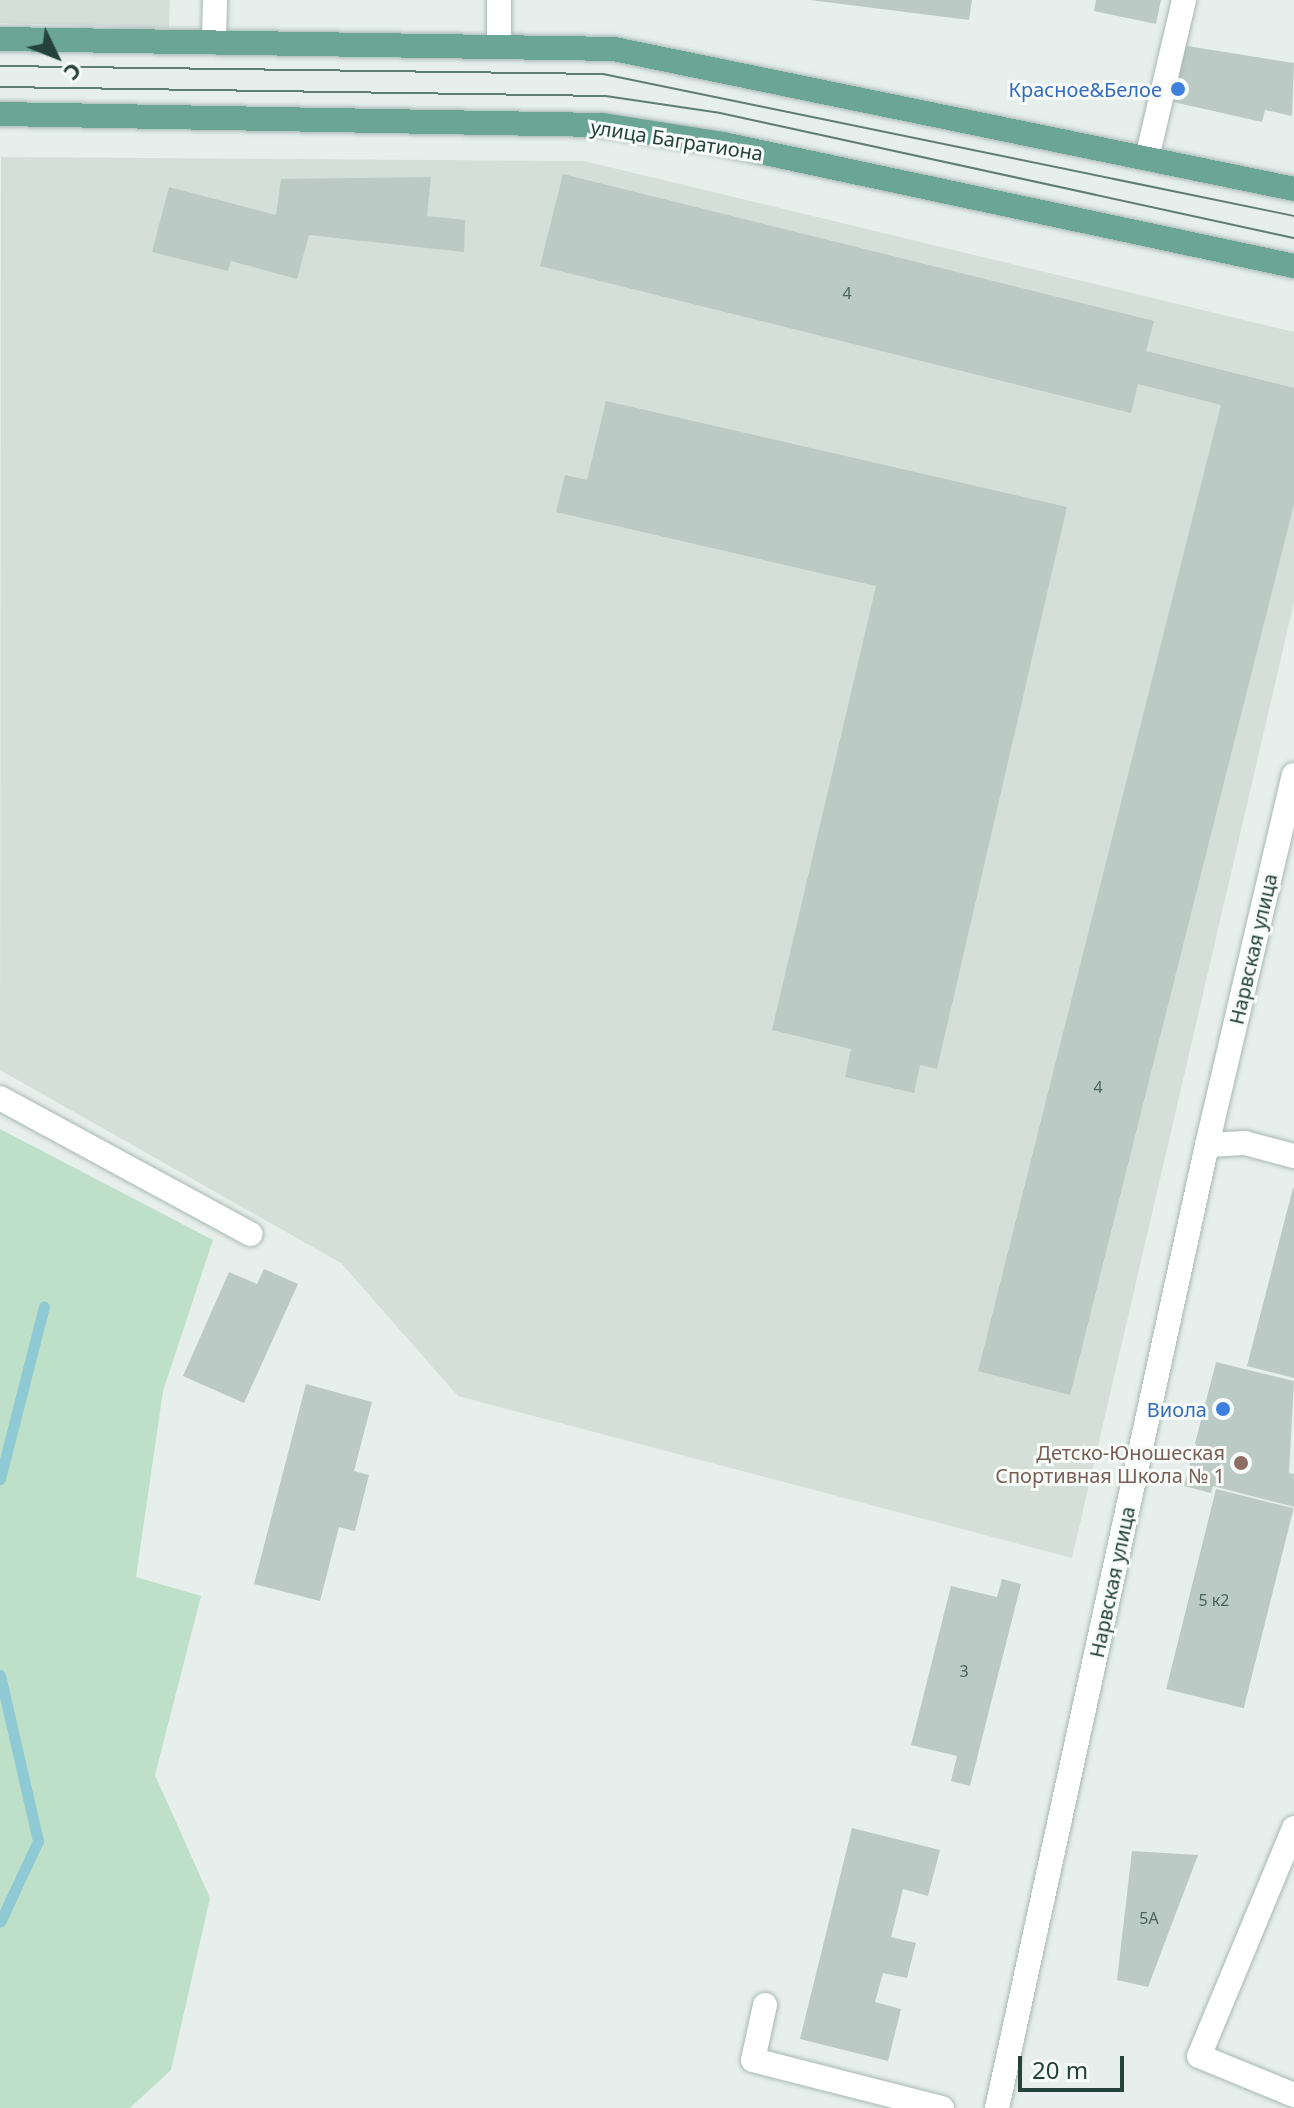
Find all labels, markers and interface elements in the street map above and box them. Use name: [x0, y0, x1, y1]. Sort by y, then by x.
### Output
north arrow: [16, 16, 96, 96]
text: С: [58, 57, 89, 88]
place label: Красное&Белое: [1009, 77, 1162, 101]
marker: Красное&Белое: [1169, 80, 1187, 98]
street label: улица Багратиона: [589, 115, 765, 165]
house number: 4: [842, 283, 852, 303]
street label: Нарвская улица: [1224, 871, 1282, 1027]
house number: 4: [1093, 1077, 1103, 1097]
place label: Виола: [1147, 1397, 1207, 1421]
marker: Виола: [1214, 1400, 1232, 1418]
place label: Детско-Юношеская Спортивная Школа № 1: [995, 1440, 1225, 1487]
marker: Детско-Юношеская Спортивная Школа № 1: [1232, 1454, 1250, 1472]
street label: Нарвская улица: [1084, 1504, 1140, 1660]
house number: 5 к2: [1199, 1590, 1229, 1610]
house number: 3: [959, 1661, 969, 1681]
house number: 5А: [1139, 1908, 1159, 1928]
scale bar: [1022, 2040, 1128, 2090]
text: 20 m: [1032, 2053, 1088, 2086]

